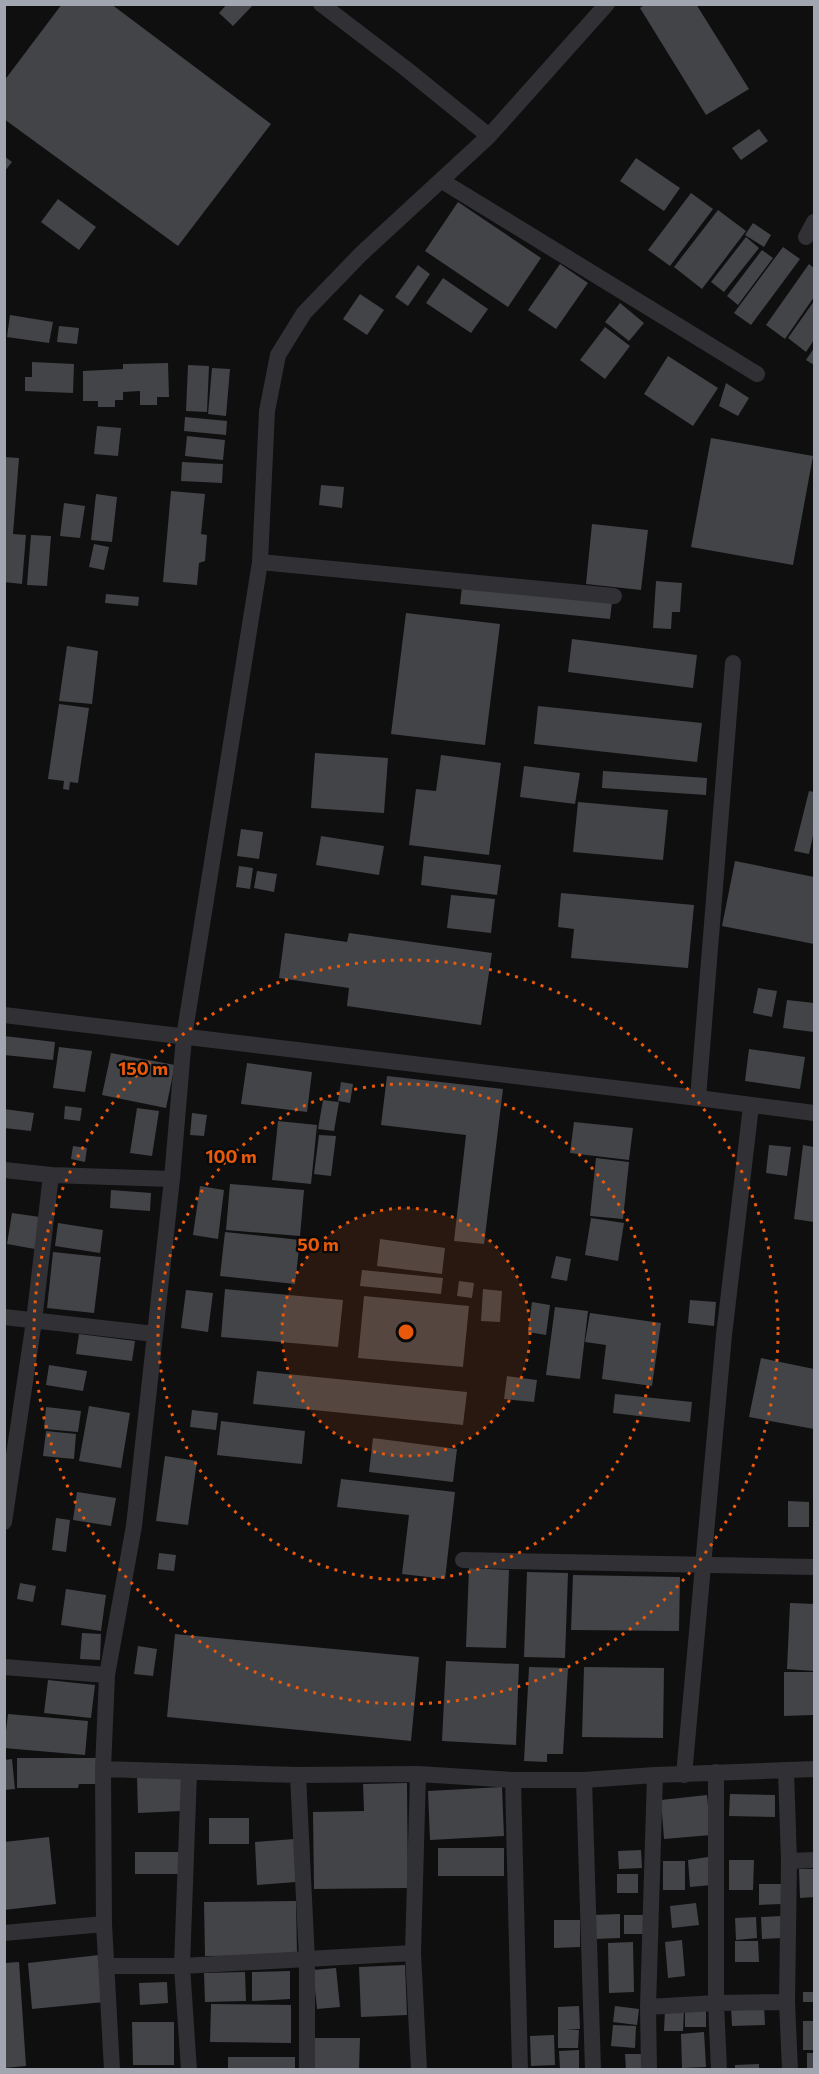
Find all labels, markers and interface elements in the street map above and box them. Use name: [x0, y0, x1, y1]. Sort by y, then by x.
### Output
text: 150 m: [118, 1057, 168, 1079]
text: 100 m: [205, 1145, 257, 1167]
text: 50 m: [297, 1233, 339, 1255]
centre of rings: [396, 1322, 416, 1342]

